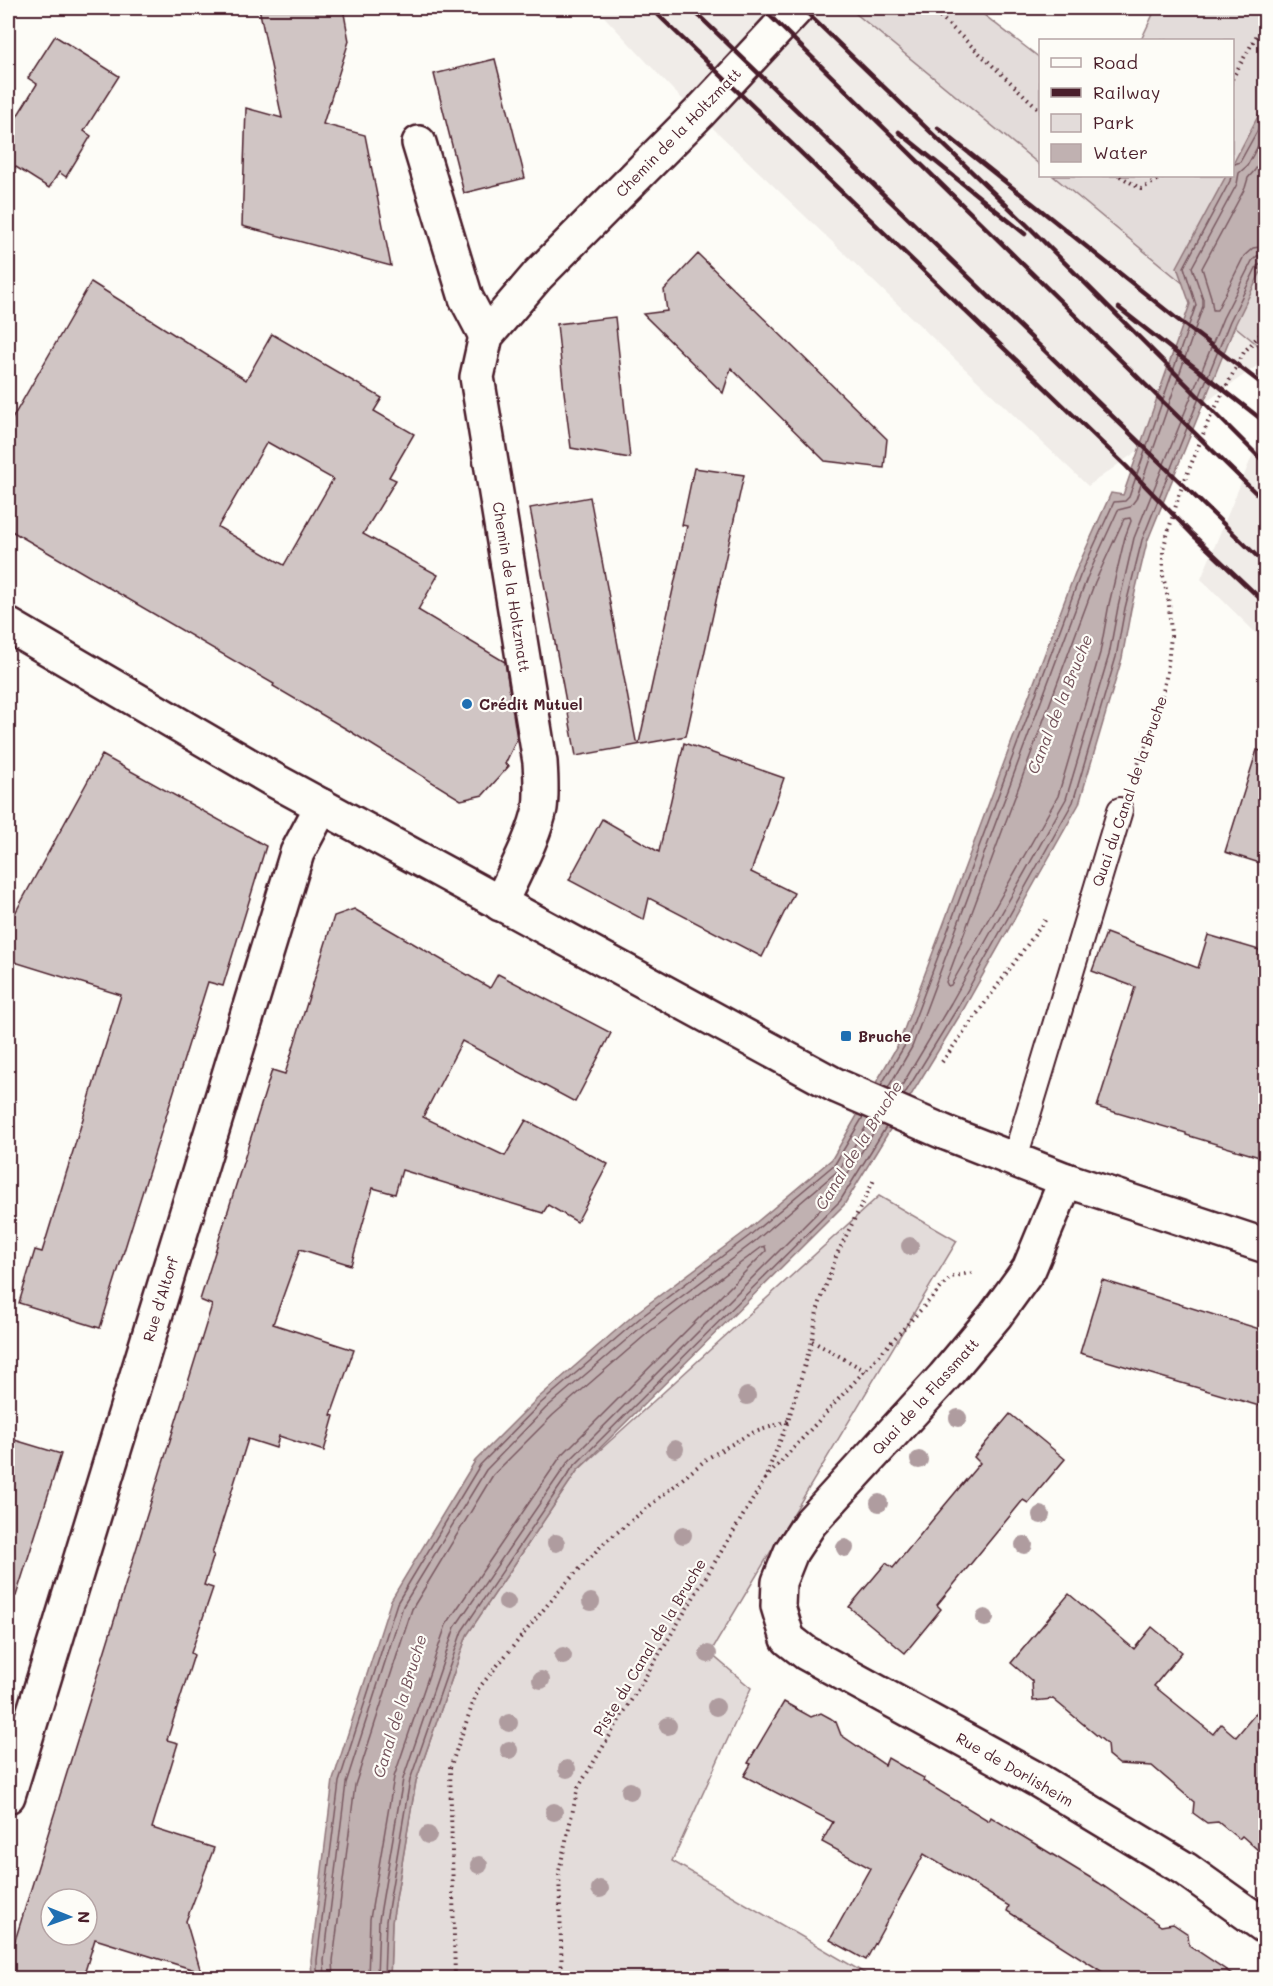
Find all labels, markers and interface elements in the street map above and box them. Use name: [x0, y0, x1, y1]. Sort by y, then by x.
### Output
legend: [1039, 39, 1234, 177]
text: Road: [1093, 50, 1138, 74]
street label: Chemin de la Holtzmatt: [611, 63, 745, 201]
text: Railway: [1093, 80, 1160, 104]
text: Park: [1093, 110, 1134, 134]
text: Water: [1093, 140, 1148, 164]
street label: Chemin de la Holtzmatt: [489, 500, 535, 674]
water label: Canal de la Bruche: [1021, 631, 1097, 777]
street label: Quai du Canal de la Bruche: [1087, 693, 1171, 889]
place label: Crédit Mutuel: [479, 694, 583, 714]
marker: Crédit Mutuel: [460, 697, 474, 711]
place label: Bruche: [858, 1026, 911, 1046]
marker: Bruche: [839, 1029, 853, 1043]
water label: Canal de la Bruche: [810, 1076, 906, 1214]
street label: Rue d'Altorf: [138, 1253, 183, 1344]
street label: Quai de la Flassmatt: [867, 1333, 983, 1459]
street label: Piste du Canal de la Bruche: [588, 1555, 710, 1739]
water label: Canal de la Bruche: [367, 1632, 431, 1780]
street label: Rue de Dorlisheim: [953, 1727, 1077, 1811]
north arrow: [39, 1887, 99, 1947]
text: N: [74, 1911, 95, 1924]

